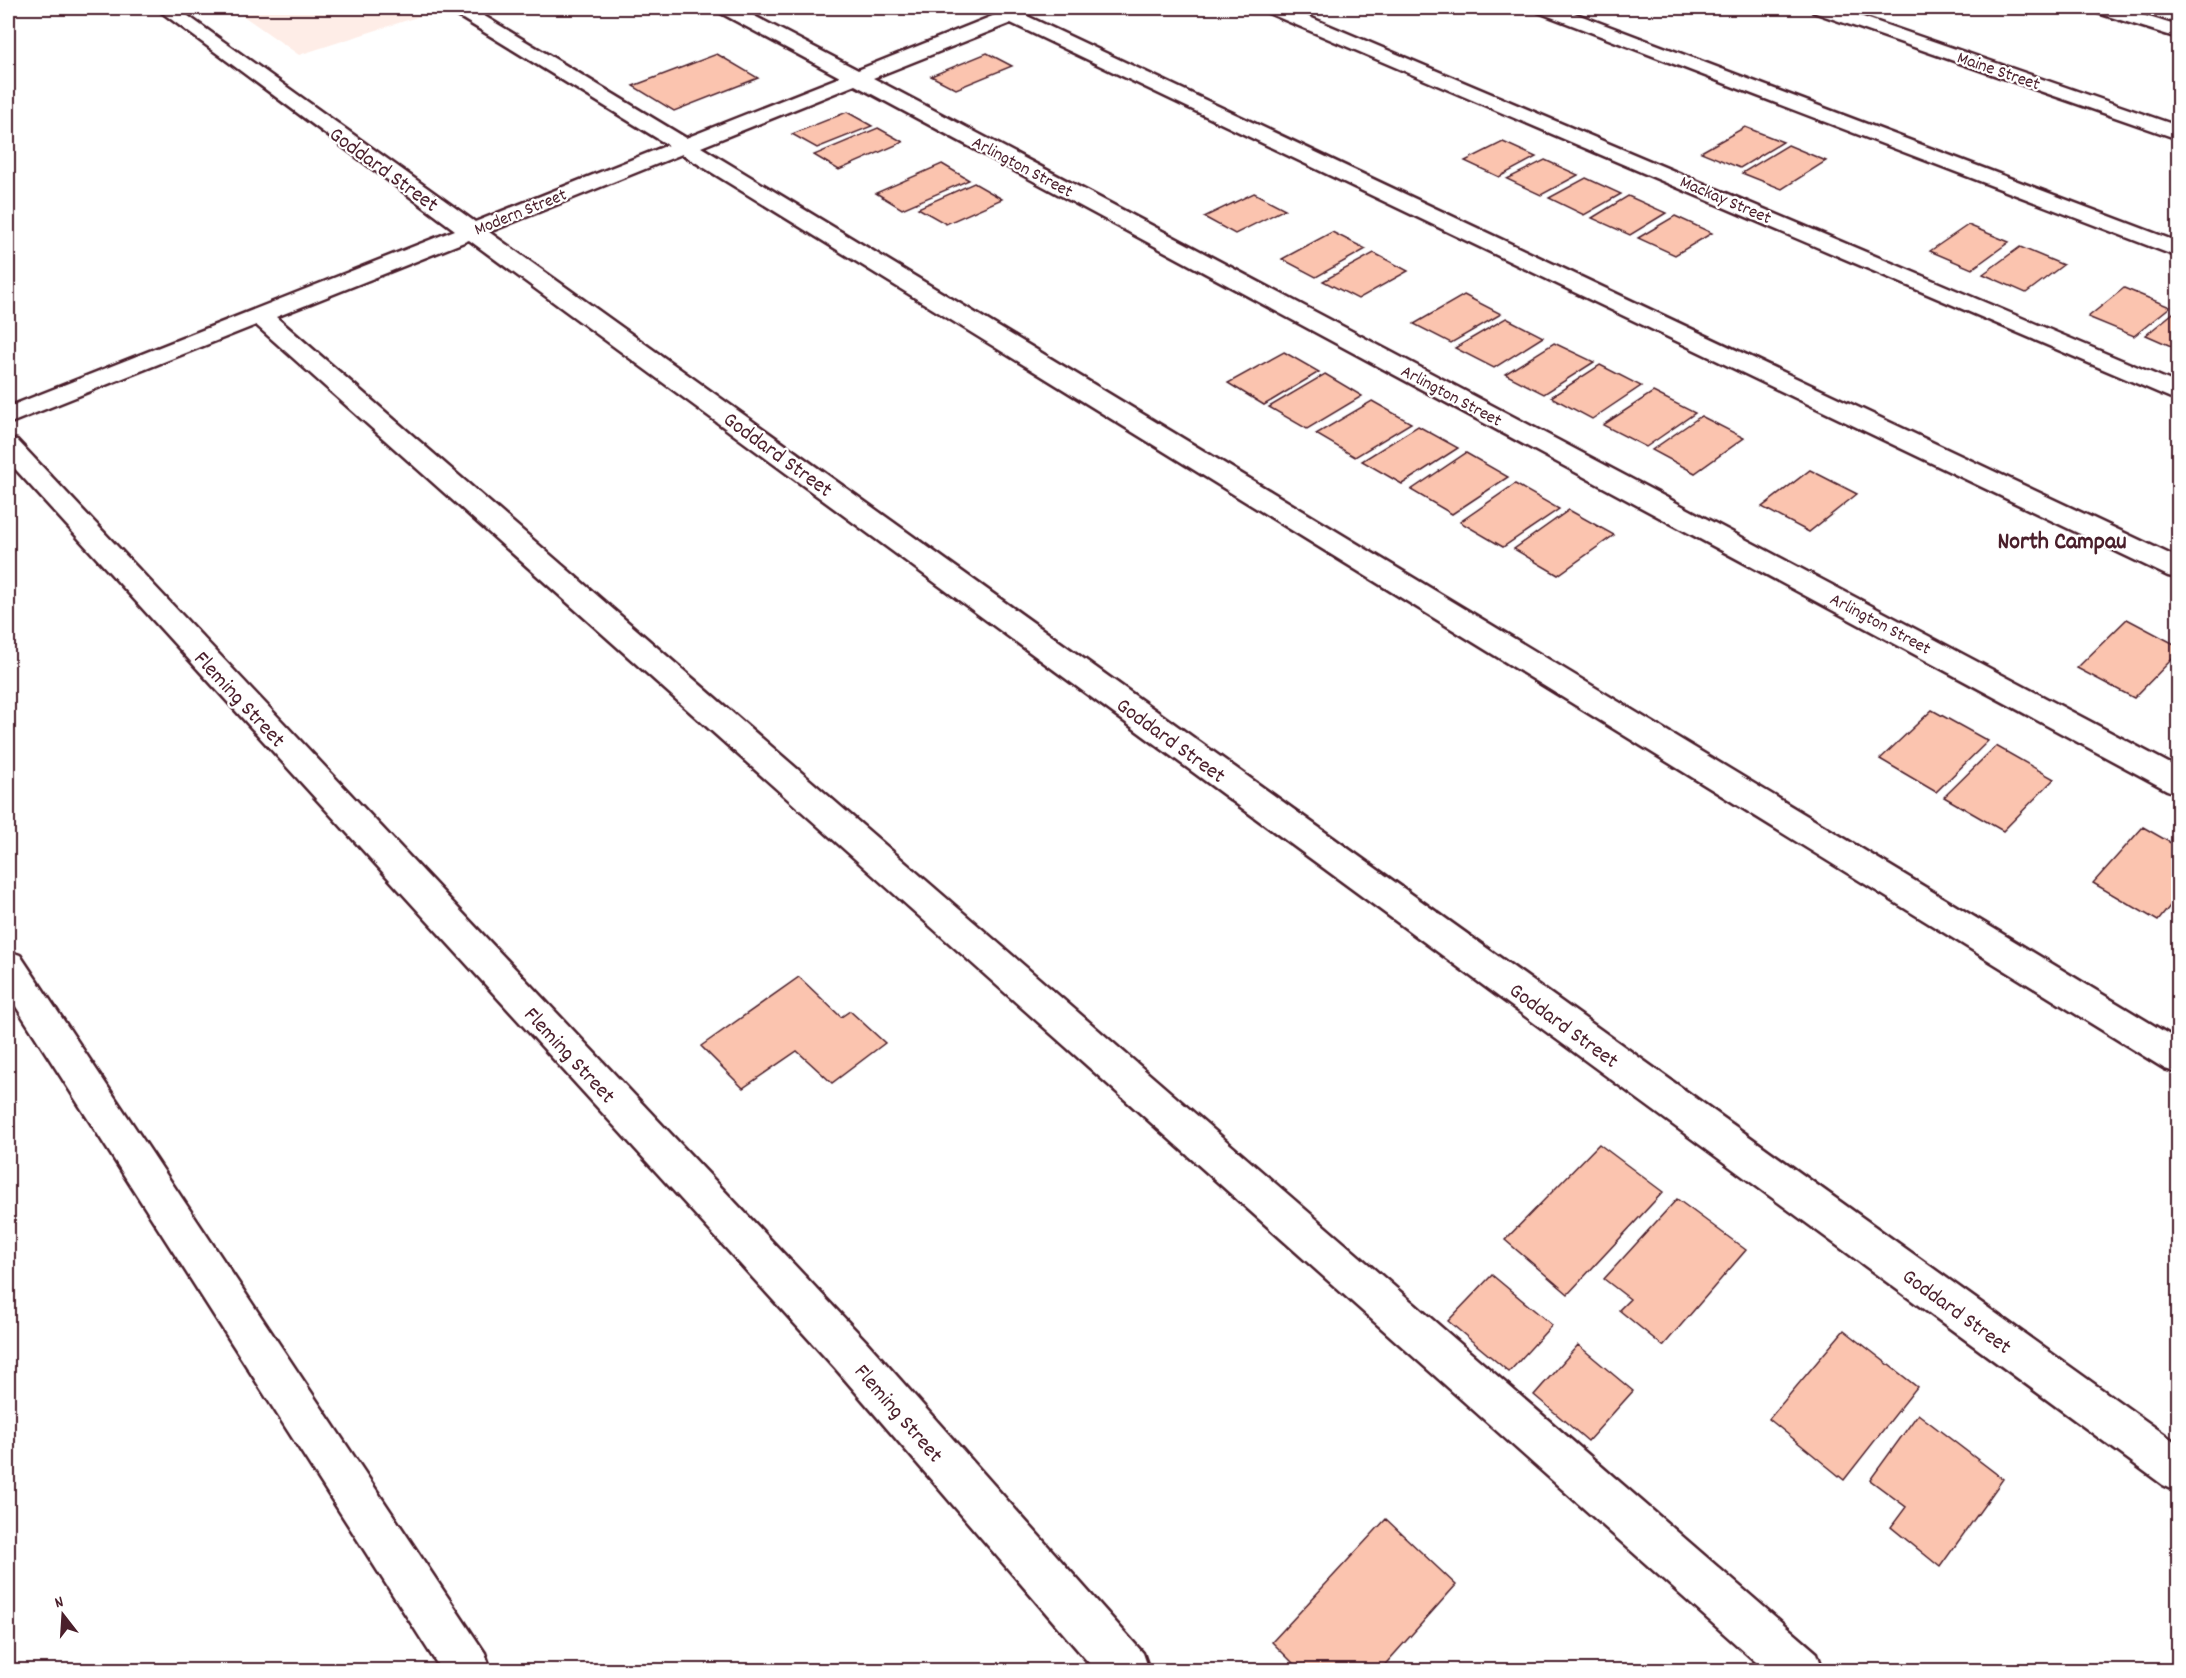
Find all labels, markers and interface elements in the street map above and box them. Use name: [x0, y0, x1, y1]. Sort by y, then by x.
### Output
street label: Maine Street: [1953, 46, 2043, 98]
street label: Goddard Street: [322, 120, 444, 221]
street label: Arlington Street: [967, 131, 1077, 205]
street label: Mackay Street: [1675, 171, 1775, 232]
street label: Modern Street: [471, 183, 571, 243]
street label: Arlington Street: [1396, 360, 1506, 434]
street label: Goddard Street: [716, 405, 838, 506]
district label: North Campau: [1997, 526, 2127, 560]
street label: Arlington Street: [1825, 588, 1935, 662]
street label: Fleming Street: [185, 645, 291, 756]
street label: Goddard Street: [1109, 691, 1231, 792]
street label: Goddard Street: [1502, 976, 1624, 1077]
street label: Fleming Street: [515, 1001, 621, 1112]
street label: Goddard Street: [1895, 1262, 2017, 1363]
street label: Fleming Street: [846, 1358, 949, 1471]
north arrow: [33, 1585, 93, 1645]
text: N: [52, 1591, 67, 1615]

